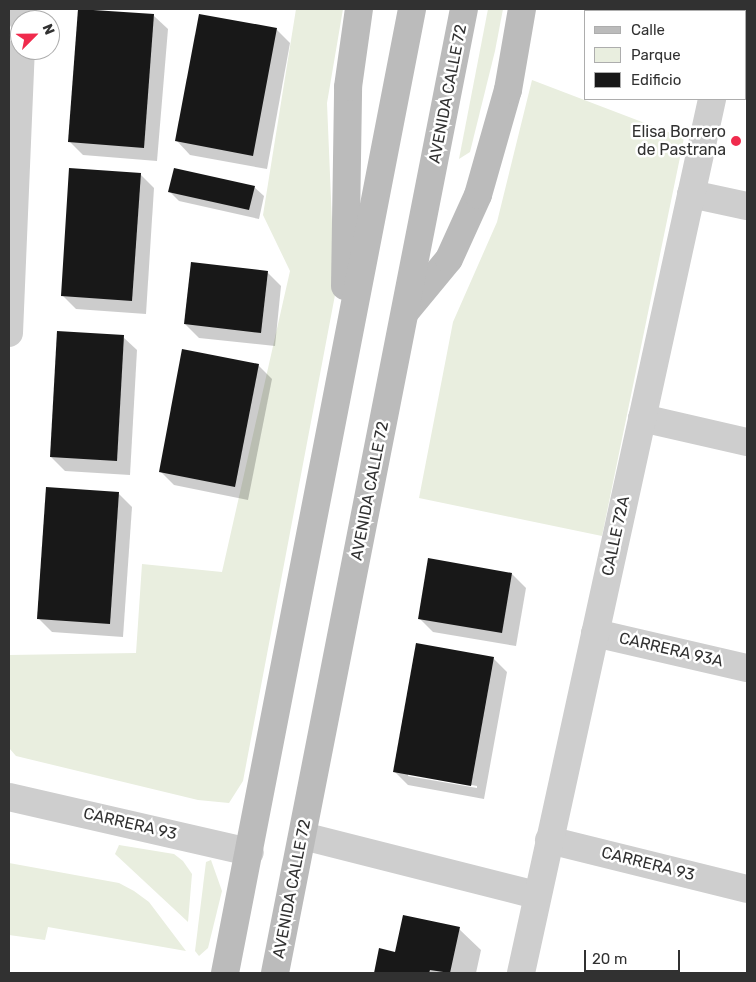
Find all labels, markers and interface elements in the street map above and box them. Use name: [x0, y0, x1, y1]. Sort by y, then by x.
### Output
north arrow: [10, 10, 60, 60]
legend: [584, 10, 746, 100]
text: N: [39, 21, 58, 37]
text: Calle: [631, 21, 665, 39]
street label: AVENIDA CALLE 72: [425, 23, 471, 165]
text: Parque: [631, 46, 681, 64]
text: Edificio: [631, 71, 681, 89]
place label: Elisa Borrero de Pastrana: [632, 122, 726, 160]
marker: Elisa Borrero de Pastrana: [730, 135, 742, 147]
street label: AVENIDA CALLE 72: [347, 420, 393, 562]
street label: CALLE 72A: [598, 494, 634, 578]
street label: CARRERA 93A: [617, 629, 725, 671]
street label: CARRERA 93: [81, 804, 179, 844]
street label: AVENIDA CALLE 72: [269, 818, 315, 960]
street label: CARRERA 93: [599, 843, 697, 885]
scale bar: [586, 940, 682, 972]
text: 20 m: [592, 950, 627, 968]

